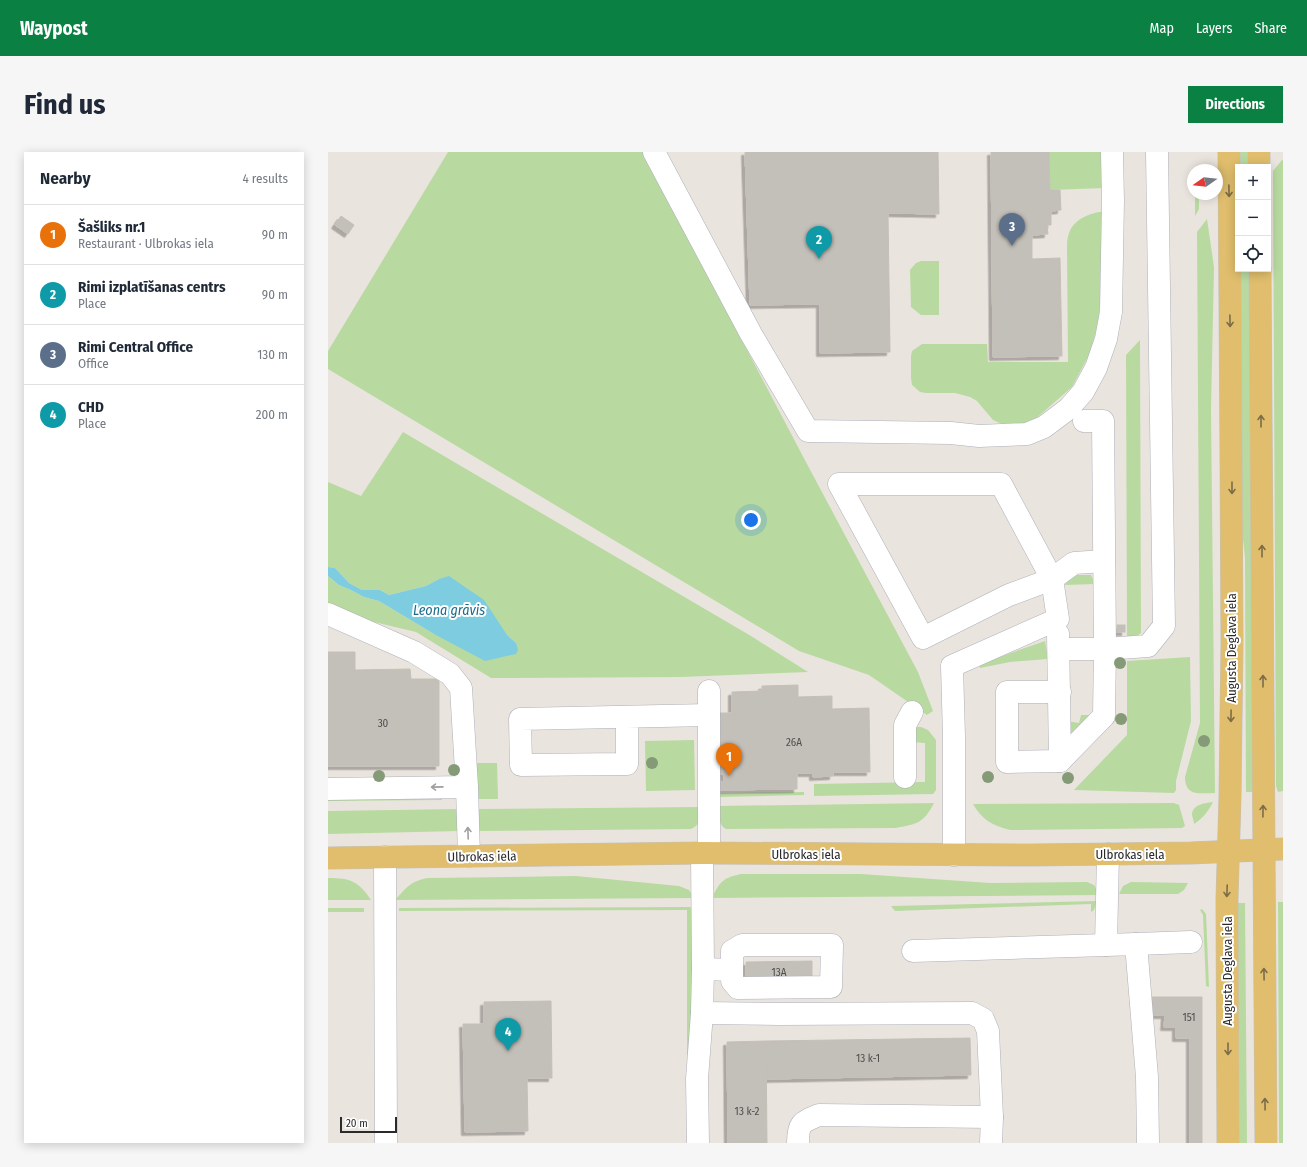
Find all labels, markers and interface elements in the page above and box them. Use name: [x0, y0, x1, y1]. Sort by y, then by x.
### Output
text: Waypost: [20, 17, 88, 40]
text: Map: [1150, 20, 1174, 37]
text: Layers: [1196, 20, 1232, 37]
text: Share: [1254, 20, 1287, 37]
button: Directions: [1188, 86, 1283, 123]
text: Find us: [24, 88, 106, 121]
north arrow: [1187, 164, 1223, 200]
map controls: [1235, 164, 1271, 272]
button: +: [1235, 164, 1271, 200]
text: Nearby: [40, 168, 91, 189]
text: 4 results: [242, 171, 288, 186]
one-way arrow: [1225, 184, 1233, 197]
button: −: [1235, 200, 1271, 236]
pin: 3: [999, 213, 1025, 246]
text: Šašliks nr.1: [78, 218, 145, 236]
pin: 2: [806, 226, 832, 259]
text: 1: [50, 227, 56, 242]
text: 90 m: [262, 227, 288, 242]
text: Restaurant · Ulbrokas iela: [78, 236, 214, 251]
button: locate: [1235, 236, 1271, 272]
text: Rimi izplatīšanas centrs: [78, 278, 225, 296]
text: 2: [50, 287, 56, 302]
text: 90 m: [262, 287, 288, 302]
text: Place: [78, 296, 106, 311]
one-way arrow: [1226, 314, 1234, 327]
text: Rimi Central Office: [78, 338, 193, 356]
text: 3: [50, 347, 56, 362]
text: 130 m: [257, 347, 288, 362]
text: Office: [78, 356, 109, 371]
text: CHD: [78, 398, 104, 416]
text: 4: [50, 407, 56, 422]
text: 200 m: [256, 407, 288, 422]
one-way arrow: [1257, 415, 1265, 428]
text: Place: [78, 416, 106, 431]
one-way arrow: [1228, 481, 1235, 494]
your location: [741, 510, 761, 530]
one-way arrow: [1258, 545, 1266, 558]
street label: Augusta Deglava iela: [1224, 593, 1239, 703]
water label: Leona grāvis: [413, 602, 485, 619]
one-way arrow: [1259, 675, 1267, 688]
one-way arrow: [1227, 709, 1235, 722]
house number: 30: [378, 717, 389, 730]
house number: 26A: [786, 736, 802, 749]
pin: 1: [716, 743, 742, 776]
one-way arrow: [431, 783, 444, 791]
one-way arrow: [1260, 805, 1267, 818]
one-way arrow: [464, 827, 472, 840]
street label: Ulbrokas iela: [771, 847, 841, 862]
street label: Ulbrokas iela: [1095, 847, 1165, 862]
street label: Ulbrokas iela: [447, 848, 517, 865]
one-way arrow: [1223, 884, 1231, 897]
street label: Augusta Deglava iela: [1220, 916, 1235, 1026]
house number: 13A: [771, 966, 787, 979]
one-way arrow: [1260, 968, 1268, 981]
house number: 151: [1182, 1011, 1196, 1024]
pin: 4: [495, 1018, 521, 1051]
one-way arrow: [1224, 1042, 1232, 1055]
house number: 13 k-1: [856, 1052, 880, 1065]
one-way arrow: [1261, 1098, 1269, 1111]
house number: 13 k-2: [735, 1105, 760, 1118]
scale bar: [340, 1115, 397, 1134]
text: 20 m: [346, 1117, 368, 1130]

